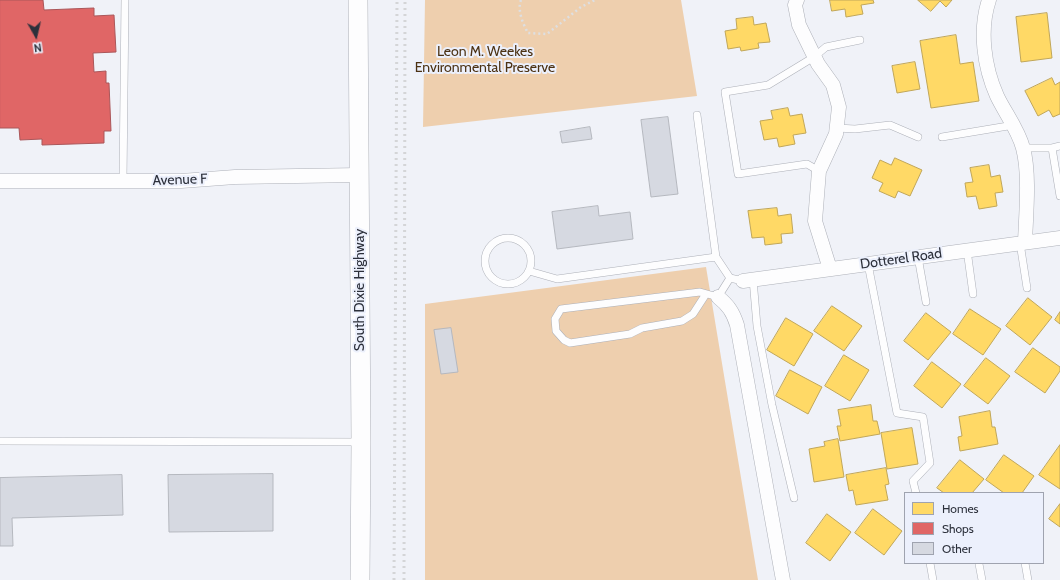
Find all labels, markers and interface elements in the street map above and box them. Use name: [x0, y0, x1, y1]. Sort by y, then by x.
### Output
north arrow: [16, 16, 56, 56]
text: N: [33, 40, 42, 55]
park label: Leon M. Weekes Environmental Preserve: [415, 44, 555, 76]
street label: Avenue F: [152, 171, 208, 189]
street label: South Dixie Highway: [352, 229, 368, 351]
street label: Dotterel Road: [859, 245, 943, 273]
legend: [904, 492, 1044, 564]
text: Homes: [942, 501, 979, 516]
text: Shops: [942, 521, 974, 536]
text: Other: [942, 541, 972, 556]

